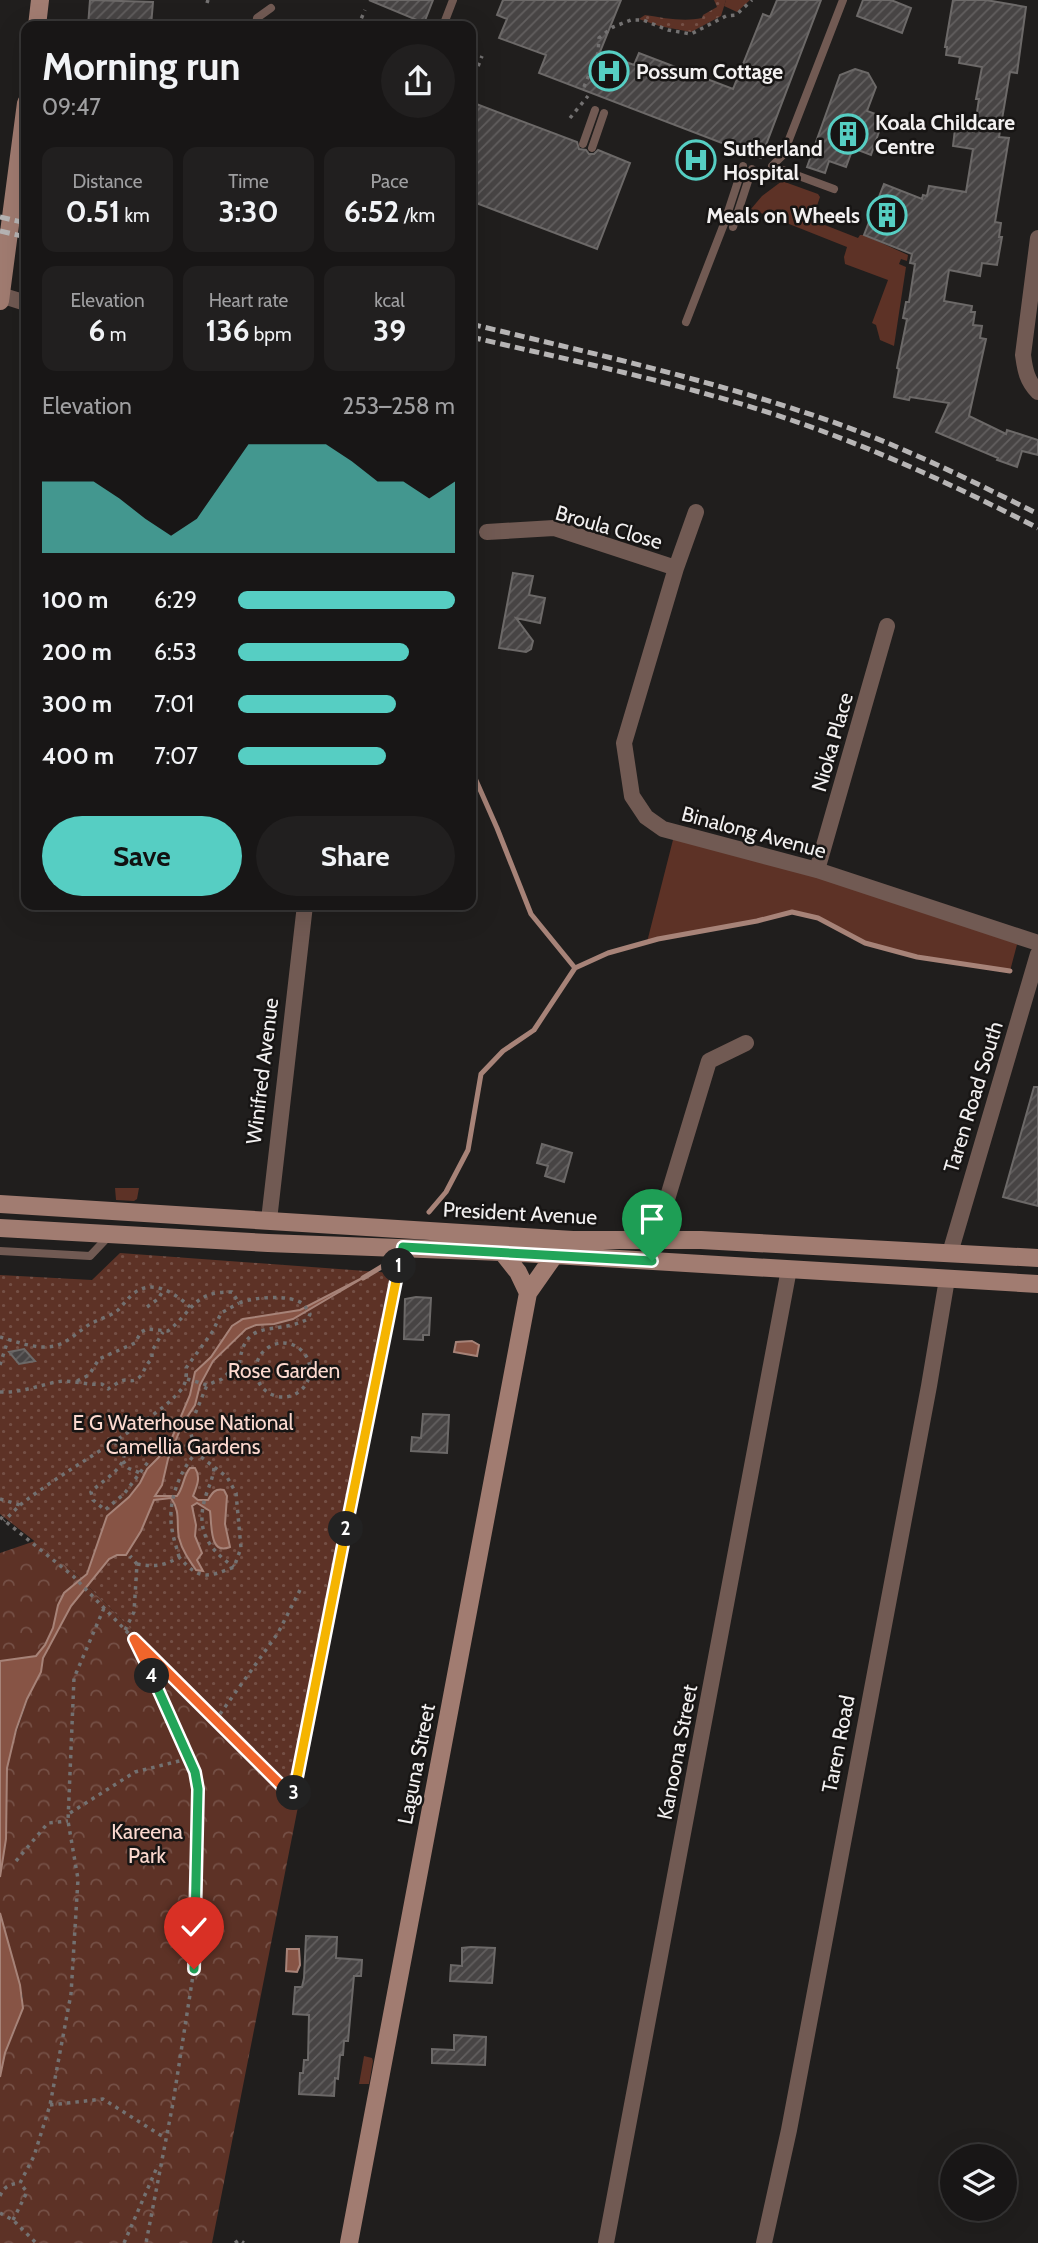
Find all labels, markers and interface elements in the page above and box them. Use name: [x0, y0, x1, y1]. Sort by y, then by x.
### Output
text: Morning run: [42, 43, 241, 90]
button: share: [381, 44, 455, 118]
hospital icon: Possum Cottage: [588, 50, 630, 92]
place label: Possum Cottage: [636, 59, 783, 84]
text: 09:47: [42, 93, 101, 121]
place label: Koala Childcare Centre: [875, 110, 1015, 159]
building icon: Koala Childcare Centre: [827, 113, 869, 155]
place label: Sutherland Hospital: [723, 136, 823, 185]
hospital icon: Sutherland Hospital: [675, 139, 717, 181]
text: Distance: [73, 170, 142, 193]
text: Time: [228, 170, 269, 193]
text: Pace: [371, 170, 408, 193]
text: 0.51: [65, 193, 120, 230]
text: 3:30: [218, 193, 279, 230]
text: 6:52: [344, 193, 399, 230]
building icon: Meals on Wheels: [866, 194, 908, 236]
place label: Meals on Wheels: [706, 203, 860, 228]
text: km: [120, 204, 150, 227]
text: /km: [399, 204, 435, 227]
text: Elevation: [70, 289, 145, 312]
text: Heart rate: [209, 289, 288, 312]
text: kcal: [374, 289, 405, 312]
text: 6: [89, 312, 105, 349]
text: 136: [205, 312, 250, 349]
text: 39: [373, 312, 406, 349]
text: m: [105, 323, 126, 346]
text: bpm: [250, 323, 292, 346]
text: Elevation: [42, 392, 132, 420]
text: 253–258 m: [342, 392, 455, 420]
street label: Broula Close: [553, 500, 665, 554]
text: 100 m: [42, 586, 108, 614]
text: 6:29: [154, 586, 197, 614]
text: 200 m: [42, 638, 112, 666]
text: 6:53: [154, 638, 197, 666]
street label: Nioka Place: [806, 689, 858, 794]
text: 300 m: [42, 690, 112, 718]
text: 7:01: [154, 690, 194, 718]
text: 400 m: [42, 742, 114, 770]
text: 7:07: [154, 742, 198, 770]
street label: Binalong Avenue: [679, 801, 829, 863]
button: Save: [42, 816, 242, 896]
button: Share: [256, 816, 455, 896]
street label: Winifred Avenue: [241, 996, 283, 1146]
street label: Taren Road South: [938, 1018, 1008, 1176]
pin: [622, 1189, 682, 1261]
street label: President Avenue: [442, 1196, 598, 1230]
icon: arrive: [633, 1200, 671, 1238]
pin: 1: [382, 1248, 416, 1284]
text: 1: [395, 1254, 402, 1277]
park label: Rose Garden: [228, 1358, 340, 1383]
park label: E G Waterhouse National Camellia Gardens: [73, 1410, 293, 1459]
pin: 2: [328, 1512, 364, 1546]
text: 2: [340, 1517, 351, 1540]
pin: 4: [134, 1658, 170, 1694]
text: 4: [146, 1664, 157, 1687]
street label: Kanoona Street: [652, 1682, 702, 1822]
street label: Taren Road: [816, 1693, 860, 1795]
street label: Laguna Street: [392, 1701, 440, 1827]
pin: 3: [276, 1776, 312, 1811]
text: 3: [288, 1781, 299, 1804]
park label: Kareena Park: [111, 1819, 183, 1868]
pin: [164, 1897, 224, 1969]
icon: check: [175, 1908, 213, 1946]
map controls: [940, 2144, 1017, 2221]
button: layers: [940, 2144, 1017, 2221]

